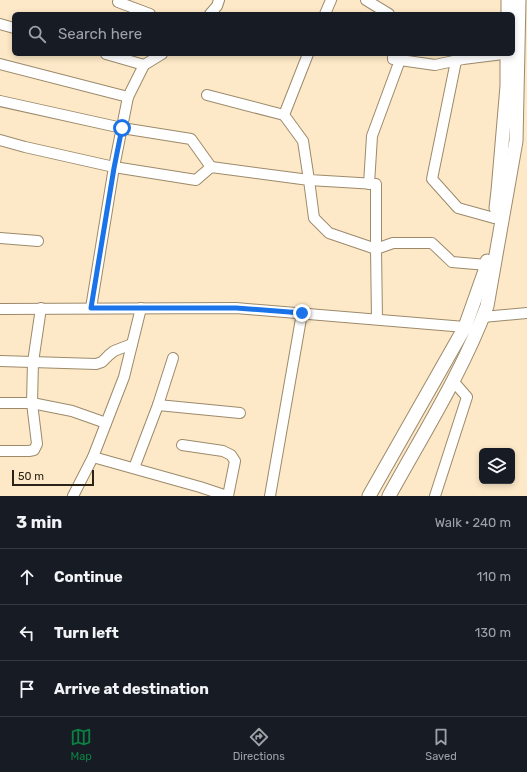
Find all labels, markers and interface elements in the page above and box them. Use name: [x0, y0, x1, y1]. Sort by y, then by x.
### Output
search box: [12, 12, 515, 56]
icon: search: [26, 23, 48, 45]
text: Search here: [58, 25, 142, 43]
route start: [113, 119, 131, 137]
route end: [293, 304, 311, 322]
map controls: [479, 448, 515, 484]
button: layers: [479, 448, 515, 484]
scale bar: [12, 468, 94, 487]
text: 50 m: [18, 470, 44, 483]
text: 3 min: [16, 512, 62, 532]
text: Walk · 240 m: [435, 515, 511, 530]
icon: ahead: [16, 566, 38, 588]
text: Continue: [54, 568, 123, 586]
text: 110 m: [477, 569, 511, 584]
icon: left: [16, 622, 38, 644]
text: Turn left: [54, 624, 119, 642]
text: 130 m: [475, 625, 511, 640]
icon: arrive: [16, 678, 38, 700]
text: Arrive at destination: [54, 680, 209, 698]
tab: Map: [70, 726, 92, 763]
tab: Directions: [233, 726, 285, 763]
tab: Saved: [425, 726, 457, 763]

